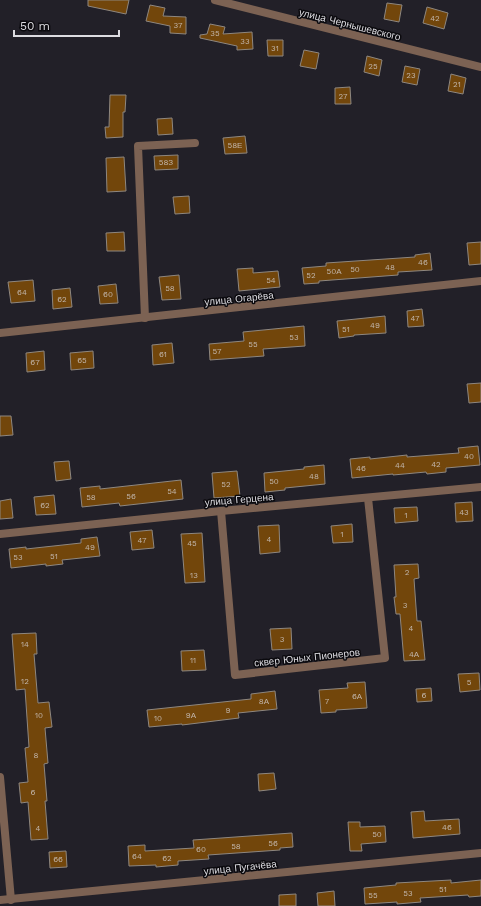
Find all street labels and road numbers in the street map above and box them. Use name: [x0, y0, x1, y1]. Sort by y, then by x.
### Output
street label: улица Чернышевского: [298, 7, 402, 43]
street label: улица Огарёва: [204, 289, 275, 308]
street label: улица Герцена: [204, 491, 274, 508]
street label: сквер Юных Пионеров: [254, 646, 360, 669]
street label: улица Пугачёва: [203, 858, 278, 877]

